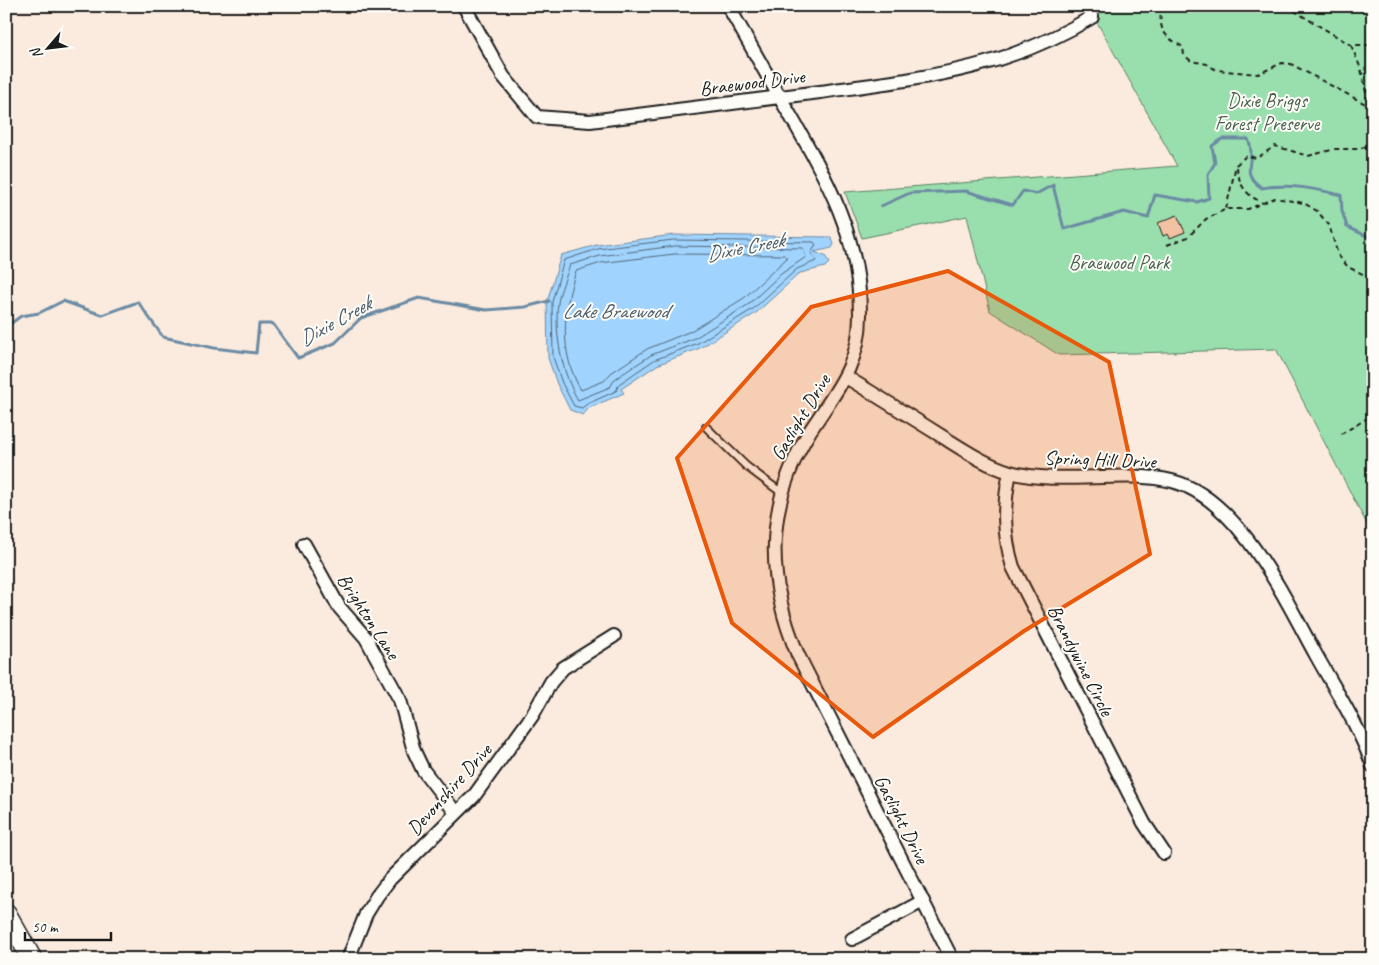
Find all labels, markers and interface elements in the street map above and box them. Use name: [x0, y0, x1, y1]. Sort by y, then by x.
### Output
north arrow: [22, 22, 72, 72]
text: N: [26, 44, 47, 62]
street label: Braewood Drive: [698, 63, 808, 101]
park label: Dixie Briggs Forest Preserve: [1215, 88, 1321, 136]
water label: Dixie Creek: [704, 226, 790, 267]
park label: Braewood Park: [1069, 250, 1171, 275]
water label: Dixie Creek: [294, 289, 379, 351]
water label: Lake Braewood: [562, 298, 674, 324]
street label: Gaslight Drive: [765, 368, 837, 465]
street label: Spring Hill Drive: [1044, 445, 1158, 474]
street label: Brighton Lane: [332, 569, 406, 665]
street label: Brandywine Circle: [1042, 600, 1120, 721]
street label: Devonshire Drive: [402, 737, 498, 840]
street label: Gaslight Drive: [869, 771, 935, 869]
scale bar: [25, 910, 111, 942]
text: 50 m: [32, 918, 59, 937]

